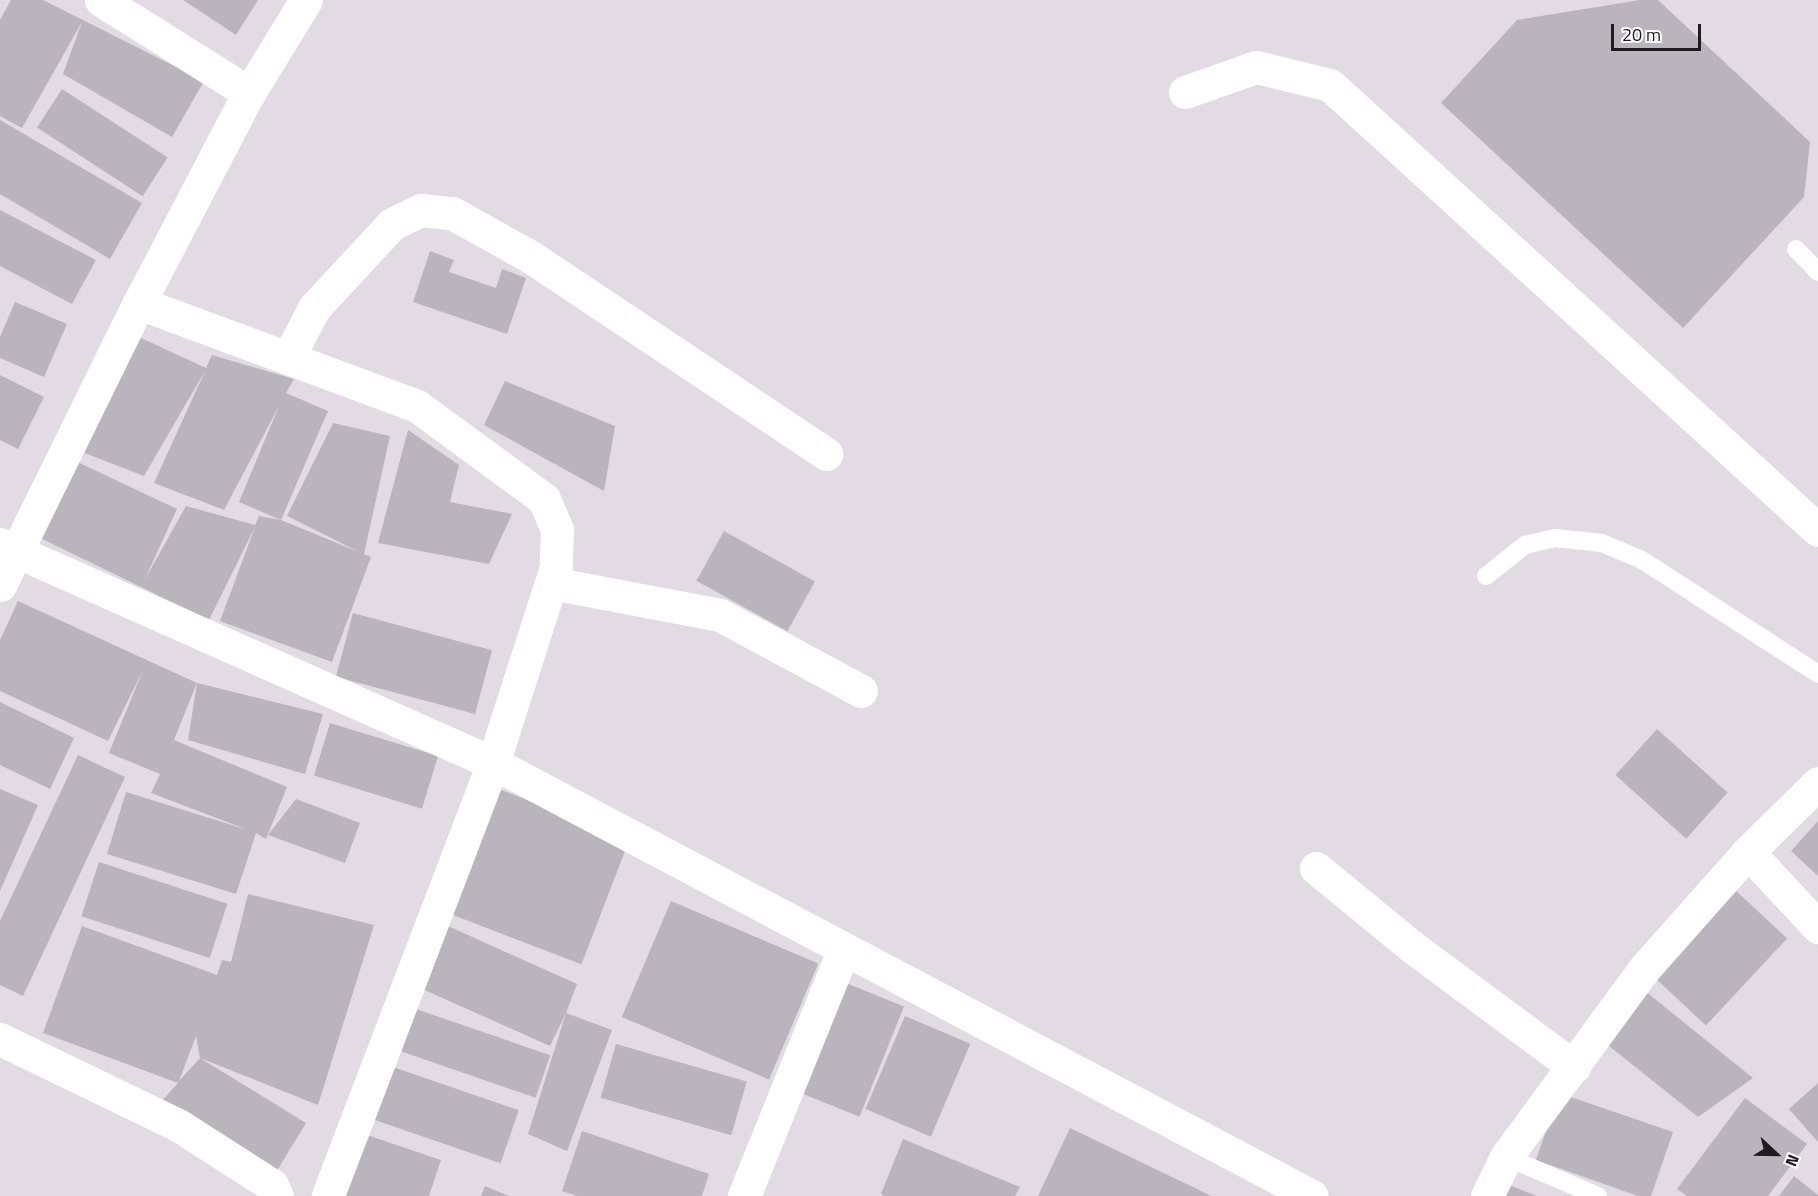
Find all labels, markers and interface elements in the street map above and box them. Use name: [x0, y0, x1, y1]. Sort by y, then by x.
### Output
scale bar: [1614, 12, 1704, 50]
text: 20 m: [1622, 21, 1661, 48]
north arrow: [1746, 1124, 1806, 1184]
text: N: [1779, 1151, 1806, 1170]

